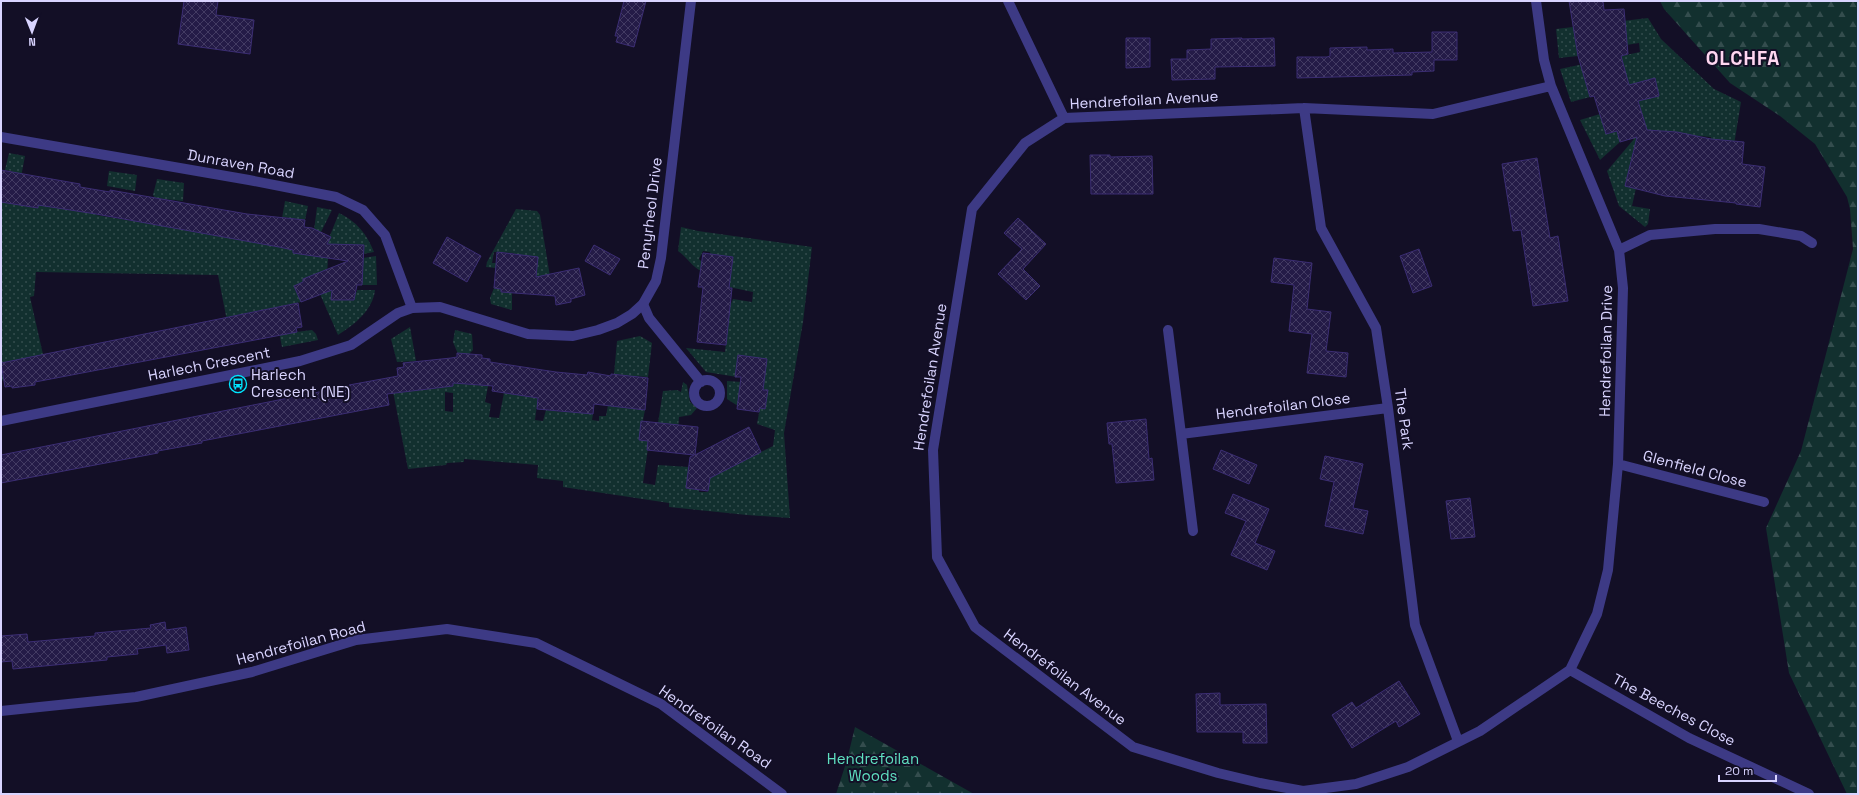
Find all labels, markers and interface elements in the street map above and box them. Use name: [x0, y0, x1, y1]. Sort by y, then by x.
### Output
north arrow: [12, 12, 52, 52]
text: N: [28, 35, 36, 49]
district label: OLCHFA: [1706, 46, 1780, 71]
street label: Hendrefoilan Avenue: [1069, 86, 1219, 113]
street label: Dunraven Road: [186, 145, 296, 182]
street label: Penyrheol Drive: [633, 156, 666, 270]
street label: Hendrefoilan Drive: [1595, 285, 1616, 417]
street label: Hendrefoilan Avenue: [908, 302, 951, 452]
street label: Harlech Crescent: [146, 342, 272, 385]
place label: Harlech Crescent (NE): [251, 365, 350, 402]
bus stop icon: Harlech Crescent (NE): [228, 374, 248, 394]
street label: The Park: [1391, 387, 1418, 451]
street label: Hendrefoilan Close: [1215, 388, 1351, 423]
street label: Glenfield Close: [1641, 446, 1749, 492]
street label: Hendrefoilan Road: [234, 616, 368, 669]
street label: Hendrefoilan Avenue: [1000, 624, 1131, 729]
street label: The Beeches Close: [1609, 669, 1739, 750]
street label: Hendrefoilan Road: [655, 681, 775, 772]
park label: Hendrefoilan Woods: [827, 749, 919, 785]
scale bar: [1719, 757, 1776, 783]
text: 20 m: [1725, 763, 1753, 779]

